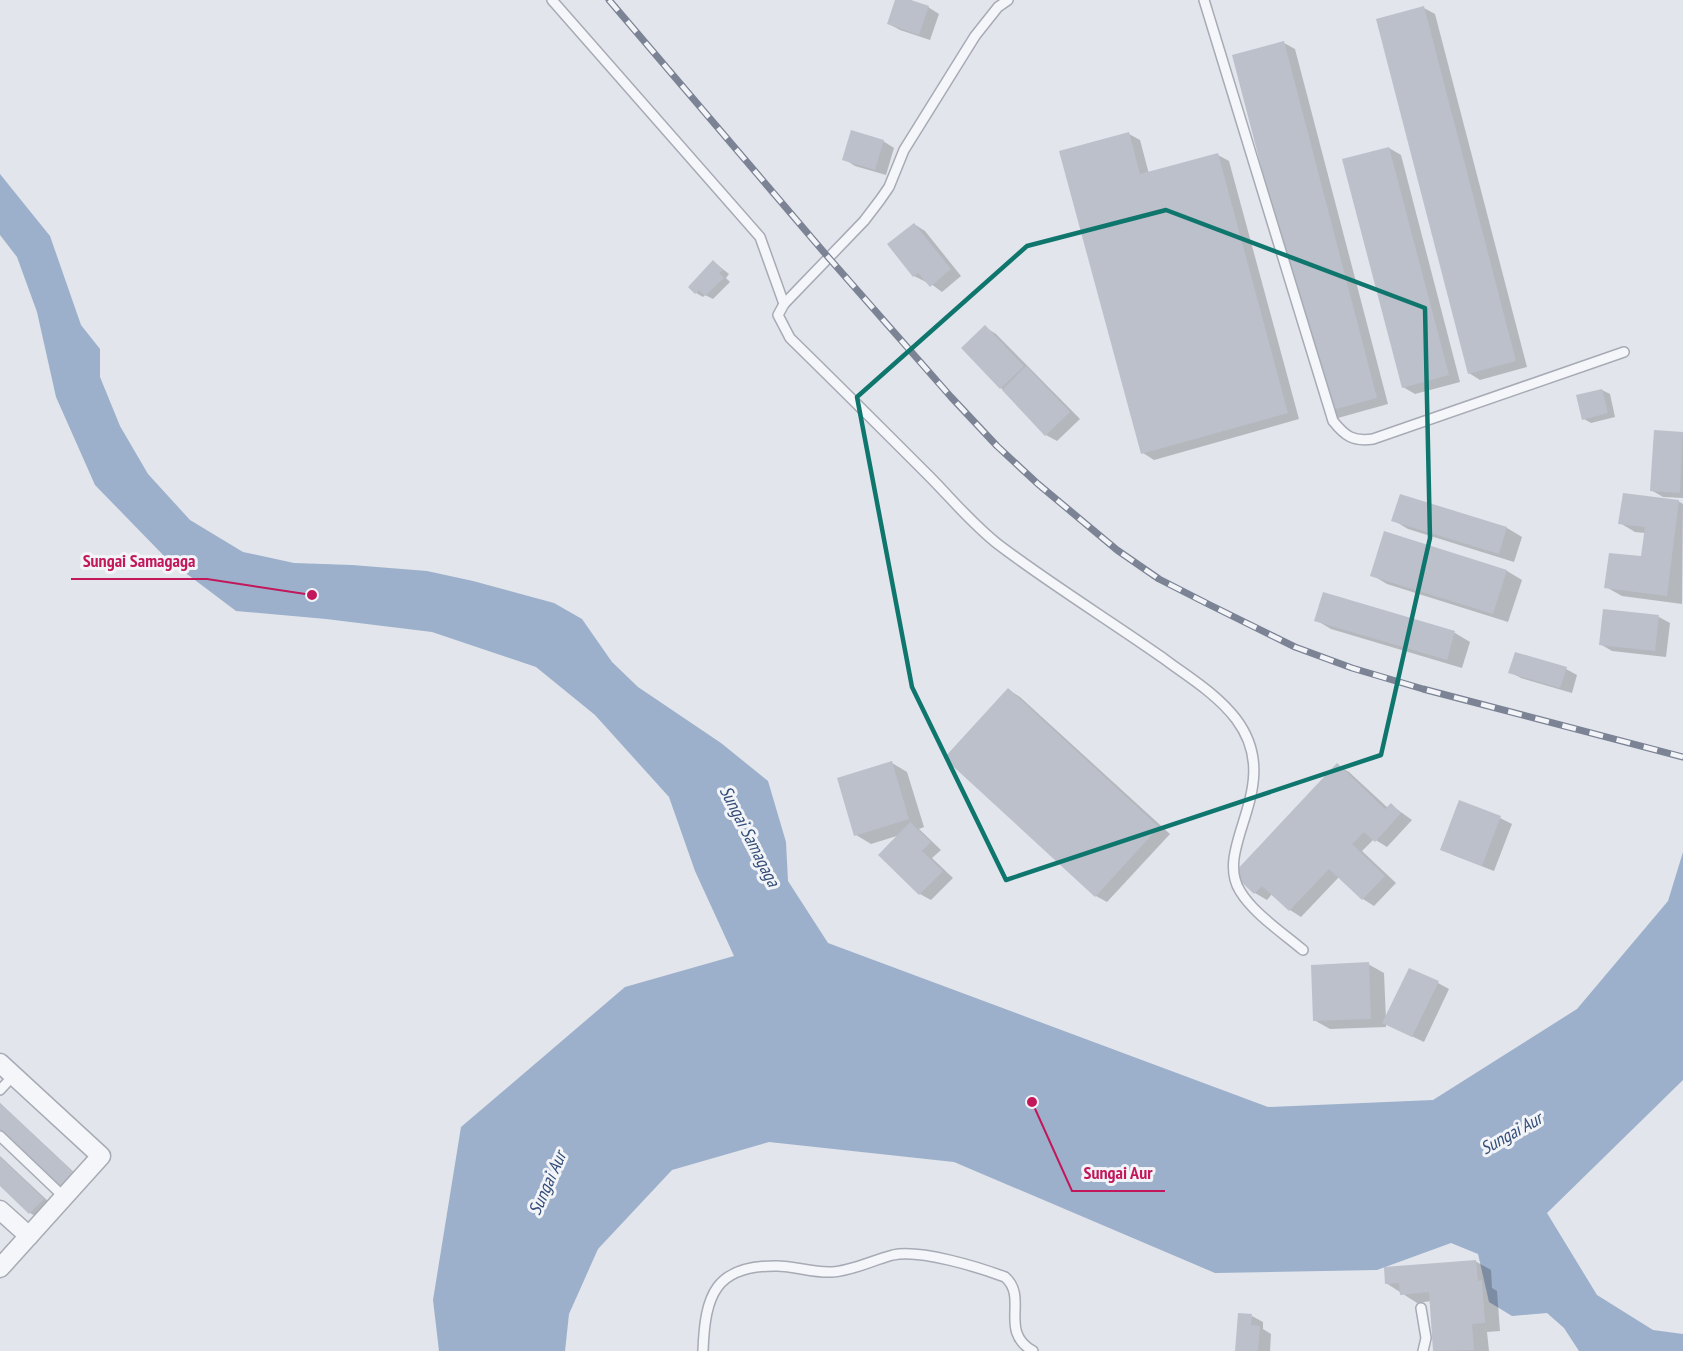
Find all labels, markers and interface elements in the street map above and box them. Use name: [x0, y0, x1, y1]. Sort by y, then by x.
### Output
callout: Sungai Samagaga: [71, 543, 207, 579]
text: Sungai Samagaga: [83, 549, 195, 572]
water label: Sungai Samagaga: [715, 782, 786, 891]
water label: Sungai Aur: [1476, 1105, 1549, 1159]
water label: Sungai Aur: [523, 1145, 572, 1218]
callout: Sungai Aur: [1072, 1155, 1165, 1191]
text: Sungai Aur: [1084, 1161, 1153, 1184]

